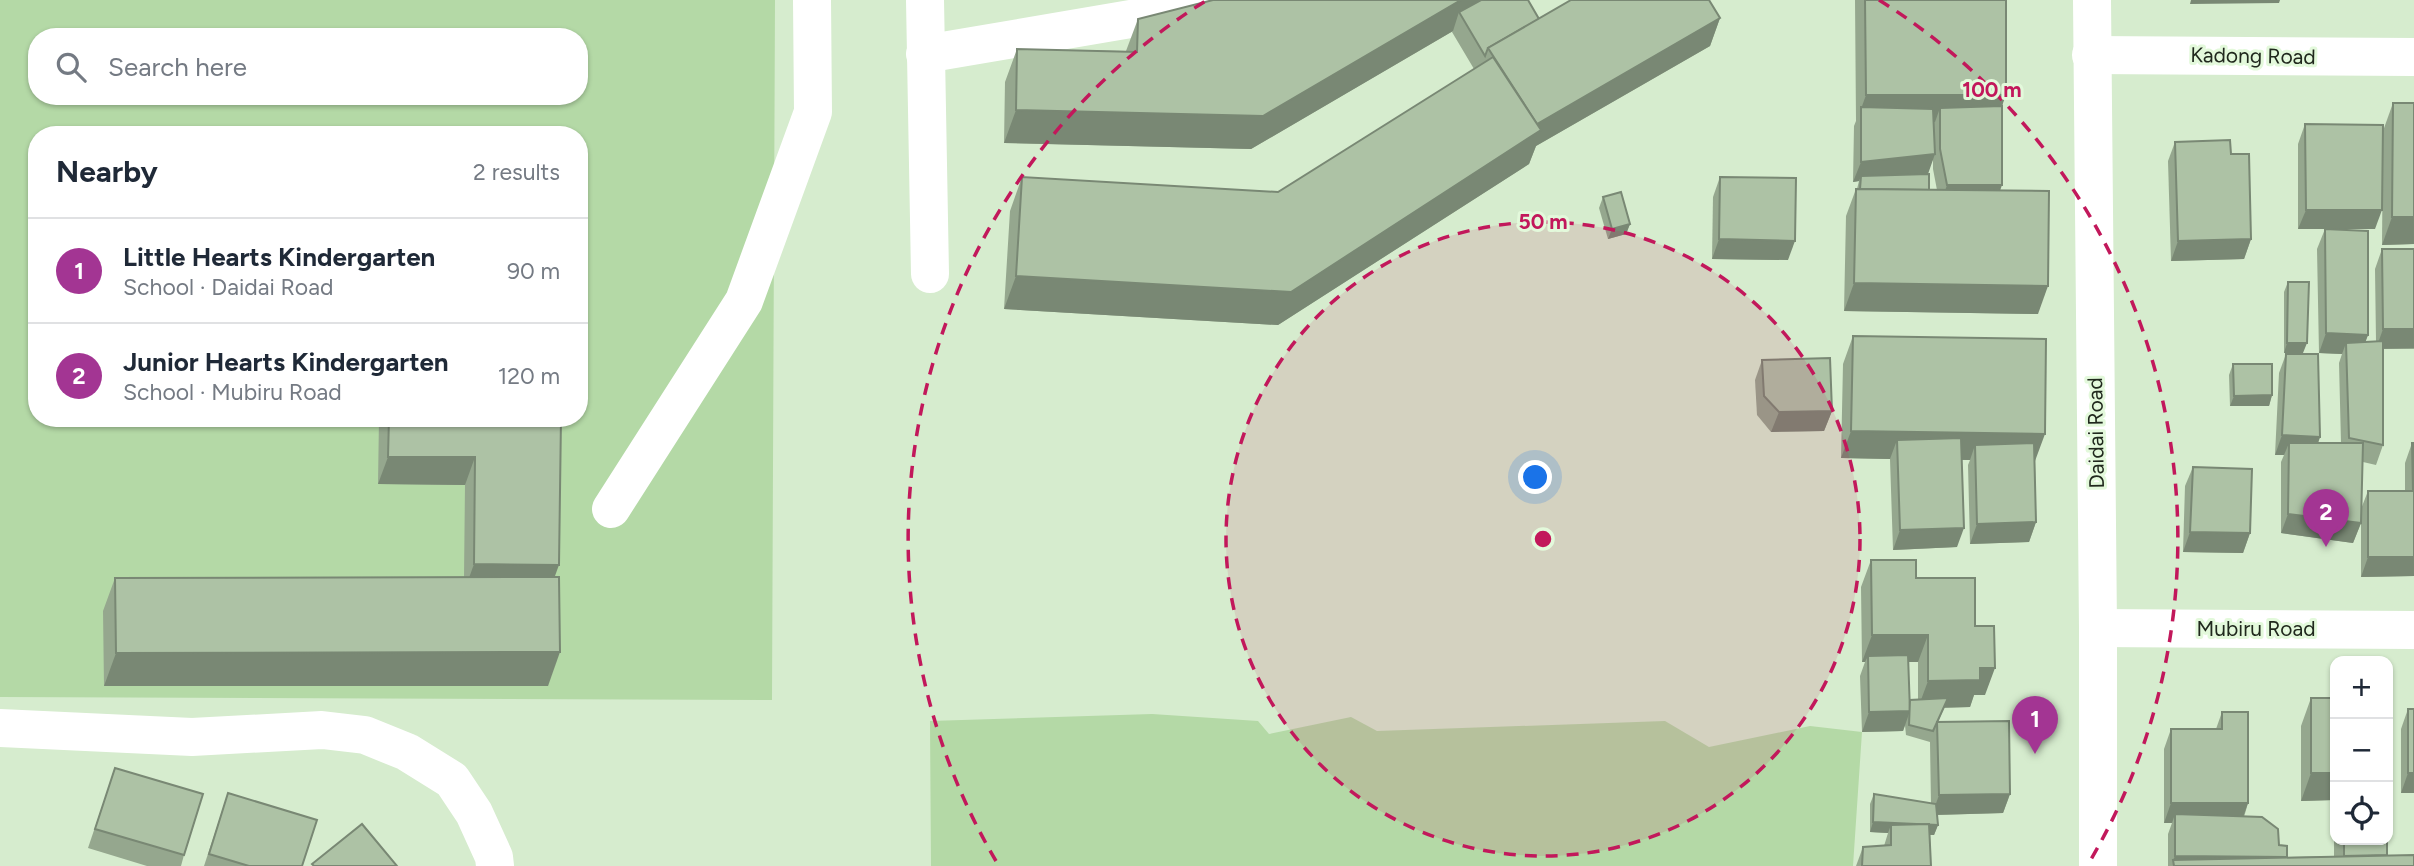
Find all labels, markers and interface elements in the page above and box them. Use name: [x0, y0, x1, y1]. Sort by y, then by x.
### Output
search box: [28, 28, 588, 105]
street label: Kadong Road: [2190, 42, 2316, 69]
icon: search: [52, 48, 90, 86]
text: Search here: [108, 51, 247, 83]
text: 100 m: [1962, 77, 2022, 102]
text: Nearby: [56, 153, 158, 190]
text: 2 results: [473, 158, 560, 186]
text: 50 m: [1518, 209, 1568, 234]
text: Little Hearts Kindergarten: [123, 241, 435, 273]
text: 1: [74, 257, 84, 285]
text: 90 m: [507, 257, 560, 285]
text: School · Daidai Road: [123, 273, 333, 301]
text: Junior Hearts Kindergarten: [123, 346, 449, 378]
text: 2: [72, 362, 86, 390]
text: 120 m: [498, 362, 560, 390]
street label: Daidai Road: [2082, 377, 2109, 489]
text: School · Mubiru Road: [123, 378, 342, 406]
your location: [1518, 460, 1552, 494]
pin: 2: [2303, 489, 2349, 547]
centre of rings: [1531, 527, 1555, 551]
street label: Mubiru Road: [2196, 616, 2316, 641]
map controls: [2330, 656, 2393, 845]
button: +: [2330, 656, 2393, 719]
pin: 1: [2012, 696, 2058, 754]
button: −: [2330, 719, 2393, 782]
button: locate: [2330, 782, 2393, 845]

